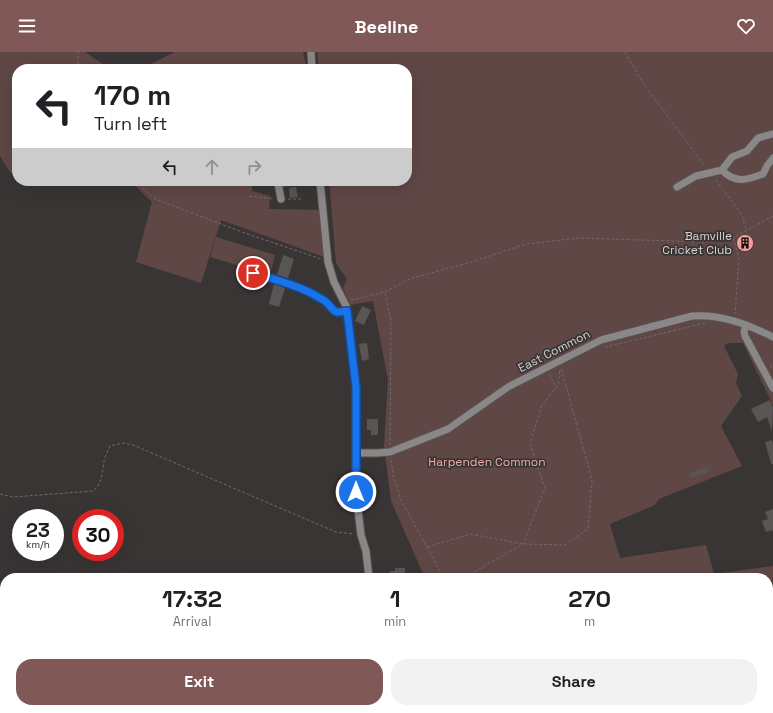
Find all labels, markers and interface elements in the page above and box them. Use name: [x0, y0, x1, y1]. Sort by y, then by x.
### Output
icon: menu: [16, 15, 38, 37]
text: Beeline: [355, 15, 418, 38]
icon: heart: [735, 15, 757, 37]
text: 170 m: [94, 77, 171, 113]
icon: left: [28, 80, 80, 132]
text: Turn left: [94, 112, 167, 135]
icon: left: [159, 156, 181, 178]
icon: ahead: [201, 156, 223, 178]
icon: right: [243, 156, 265, 178]
place label: Bamville Cricket Club: [662, 228, 732, 258]
building icon: Bamville Cricket Club: [735, 233, 755, 253]
pin: [236, 256, 270, 290]
icon: arrive: [242, 262, 264, 284]
street label: East Common: [515, 326, 593, 376]
park label: Harpenden Common: [428, 454, 546, 470]
position arrow: [335, 471, 377, 513]
speed limit sign: 30: [72, 509, 124, 561]
text: 23: [26, 517, 50, 543]
text: km/h: [26, 538, 50, 551]
text: 17:32: [162, 583, 222, 614]
text: 1: [390, 583, 401, 614]
text: 270: [568, 583, 611, 614]
text: Arrival: [173, 613, 211, 630]
text: min: [384, 613, 406, 630]
text: m: [584, 613, 595, 630]
button: Exit: [16, 659, 383, 705]
button: Share: [391, 659, 757, 705]

